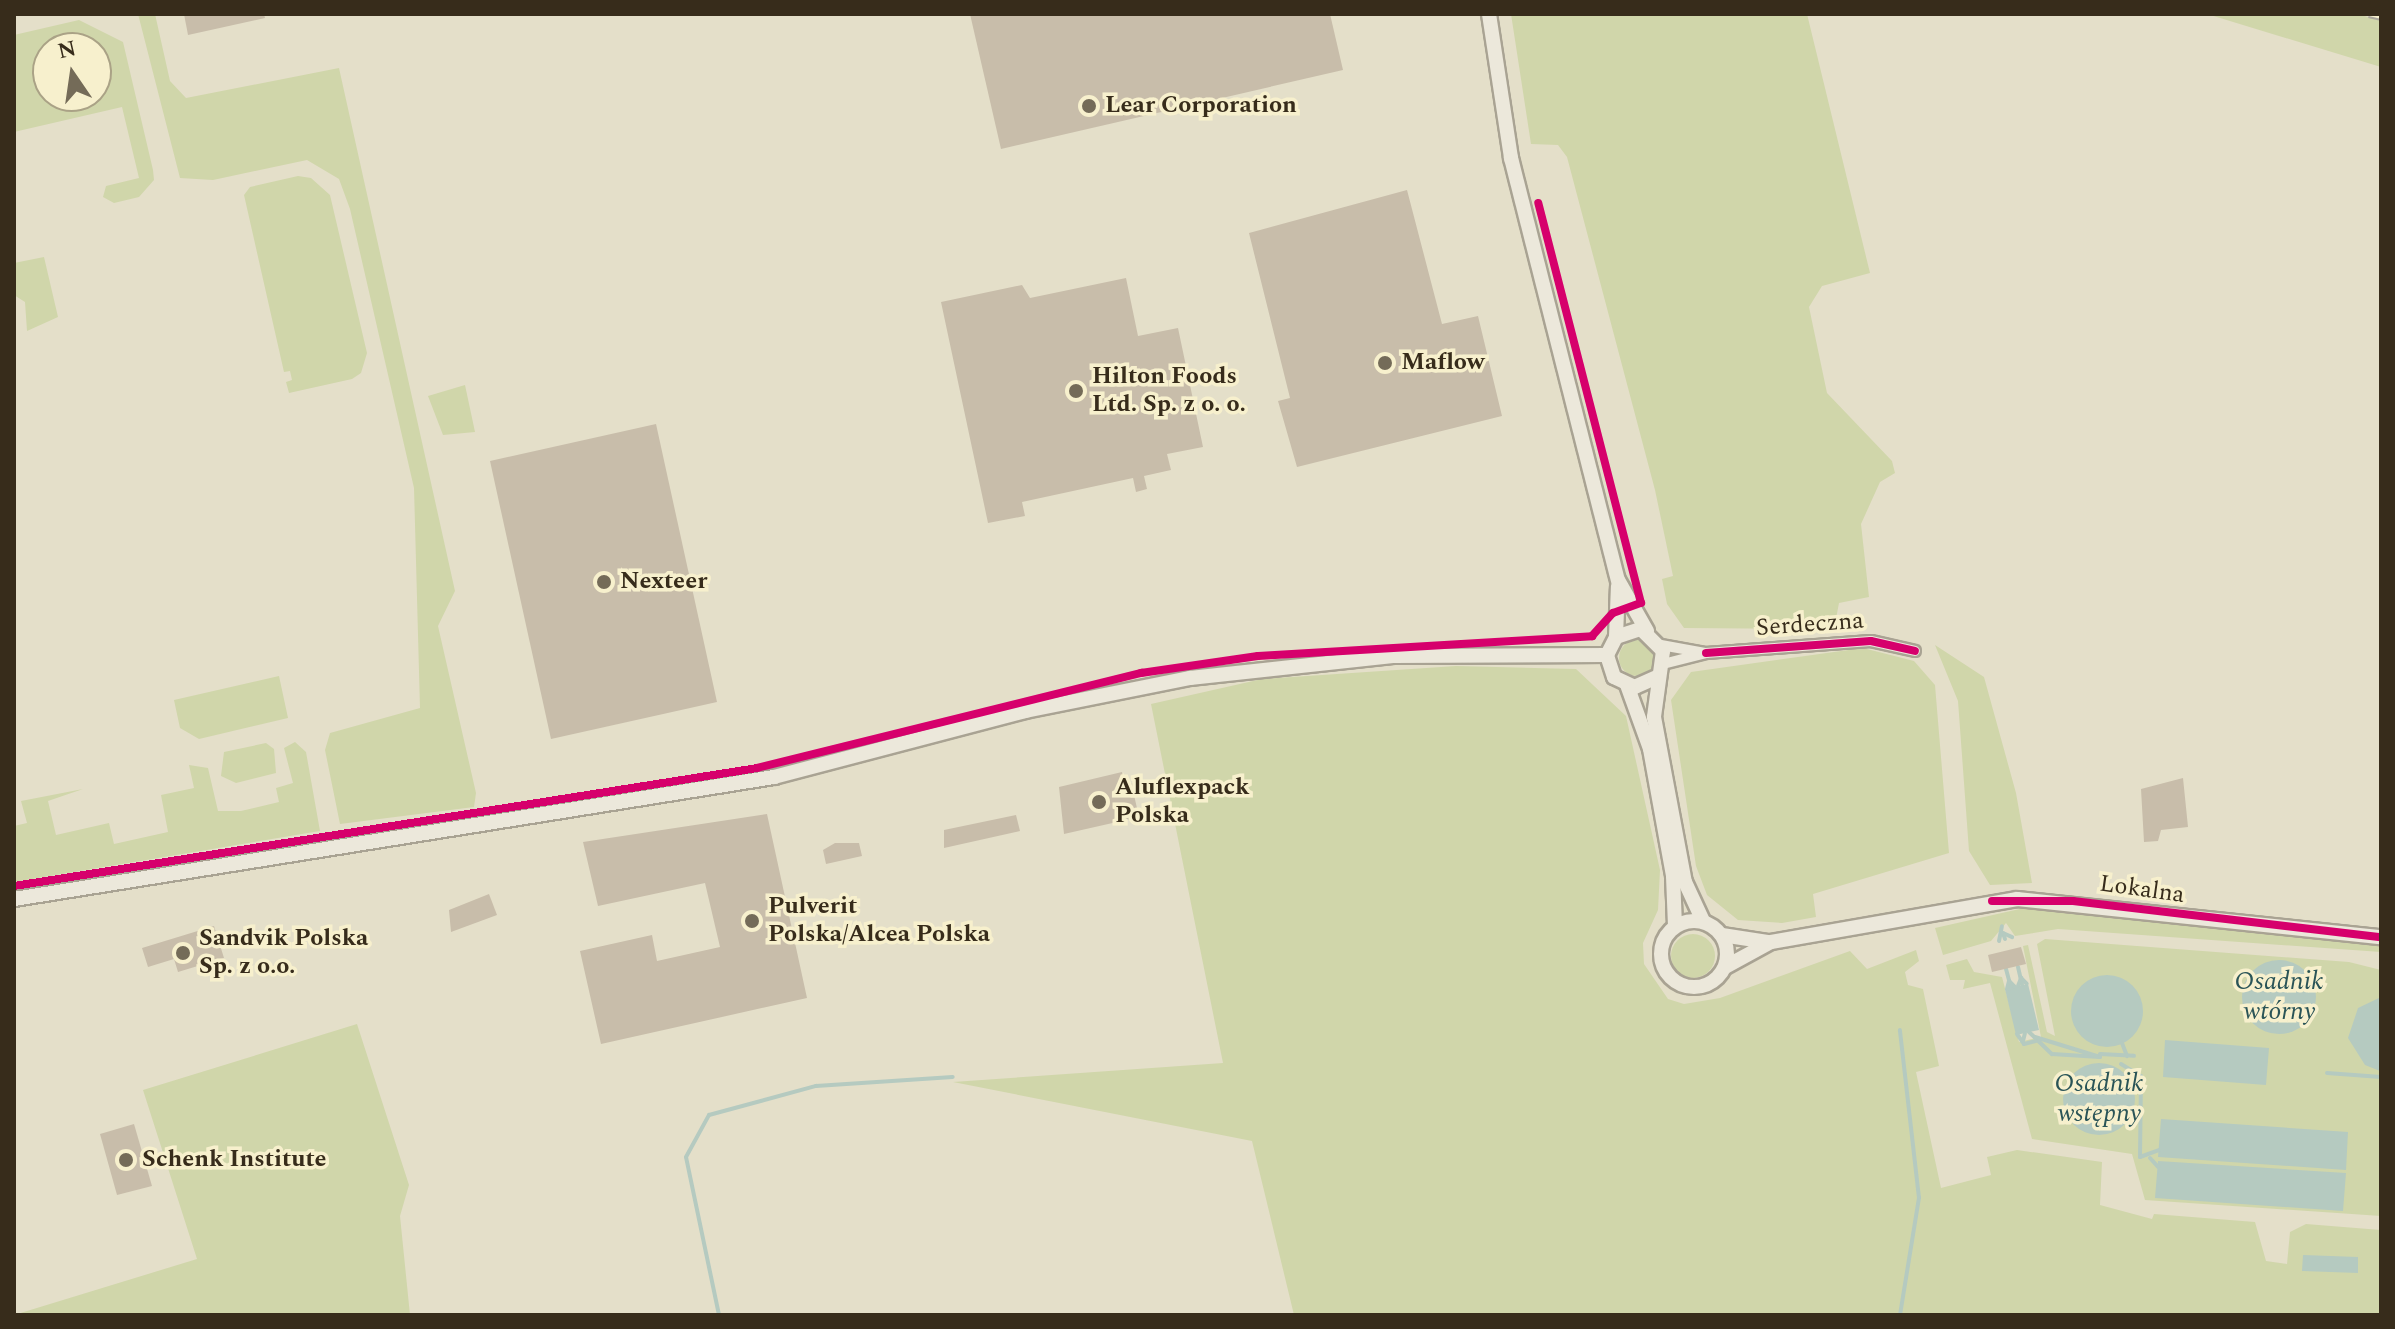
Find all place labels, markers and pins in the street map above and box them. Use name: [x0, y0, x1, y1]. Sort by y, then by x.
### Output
place label: Lear Corporation: [1105, 92, 1297, 120]
marker: Lear Corporation: [1080, 97, 1098, 115]
place label: Maflow: [1401, 349, 1484, 377]
marker: Maflow: [1376, 354, 1394, 372]
place label: Hilton Foods Ltd. Sp. z o. o.: [1092, 363, 1246, 419]
marker: Hilton Foods Ltd. Sp. z o. o.: [1067, 382, 1085, 400]
place label: Nexteer: [620, 568, 707, 596]
marker: Nexteer: [595, 573, 613, 591]
place label: Aluflexpack Polska: [1115, 774, 1249, 830]
marker: Aluflexpack Polska: [1090, 793, 1108, 811]
place label: Pulverit Polska/Alcea Polska: [768, 893, 990, 949]
marker: Pulverit Polska/Alcea Polska: [743, 912, 761, 930]
place label: Sandvik Polska Sp. z o.o.: [199, 925, 368, 981]
marker: Sandvik Polska Sp. z o.o.: [174, 944, 192, 962]
place label: Schenk Institute: [142, 1146, 326, 1174]
marker: Schenk Institute: [117, 1151, 135, 1169]

